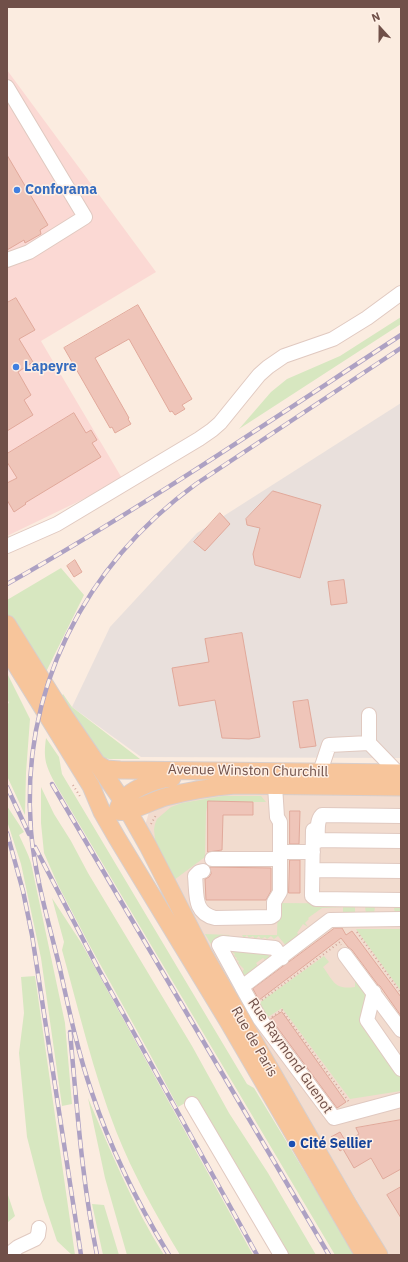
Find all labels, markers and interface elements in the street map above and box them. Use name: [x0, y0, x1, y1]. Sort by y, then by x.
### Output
north arrow: [360, 8, 400, 48]
text: N: [369, 9, 382, 25]
place label: Conforama: [25, 182, 97, 198]
marker: Conforama: [12, 185, 22, 195]
place label: Lapeyre: [24, 359, 77, 375]
marker: Lapeyre: [11, 362, 21, 372]
street label: Avenue Winston Churchill: [168, 761, 328, 781]
street label: Rue Raymond Guenot: [244, 995, 336, 1117]
street label: Rue de Paris: [227, 1004, 281, 1080]
place label: Cité Sellier: [300, 1136, 372, 1152]
marker: Cité Sellier: [287, 1139, 297, 1149]

